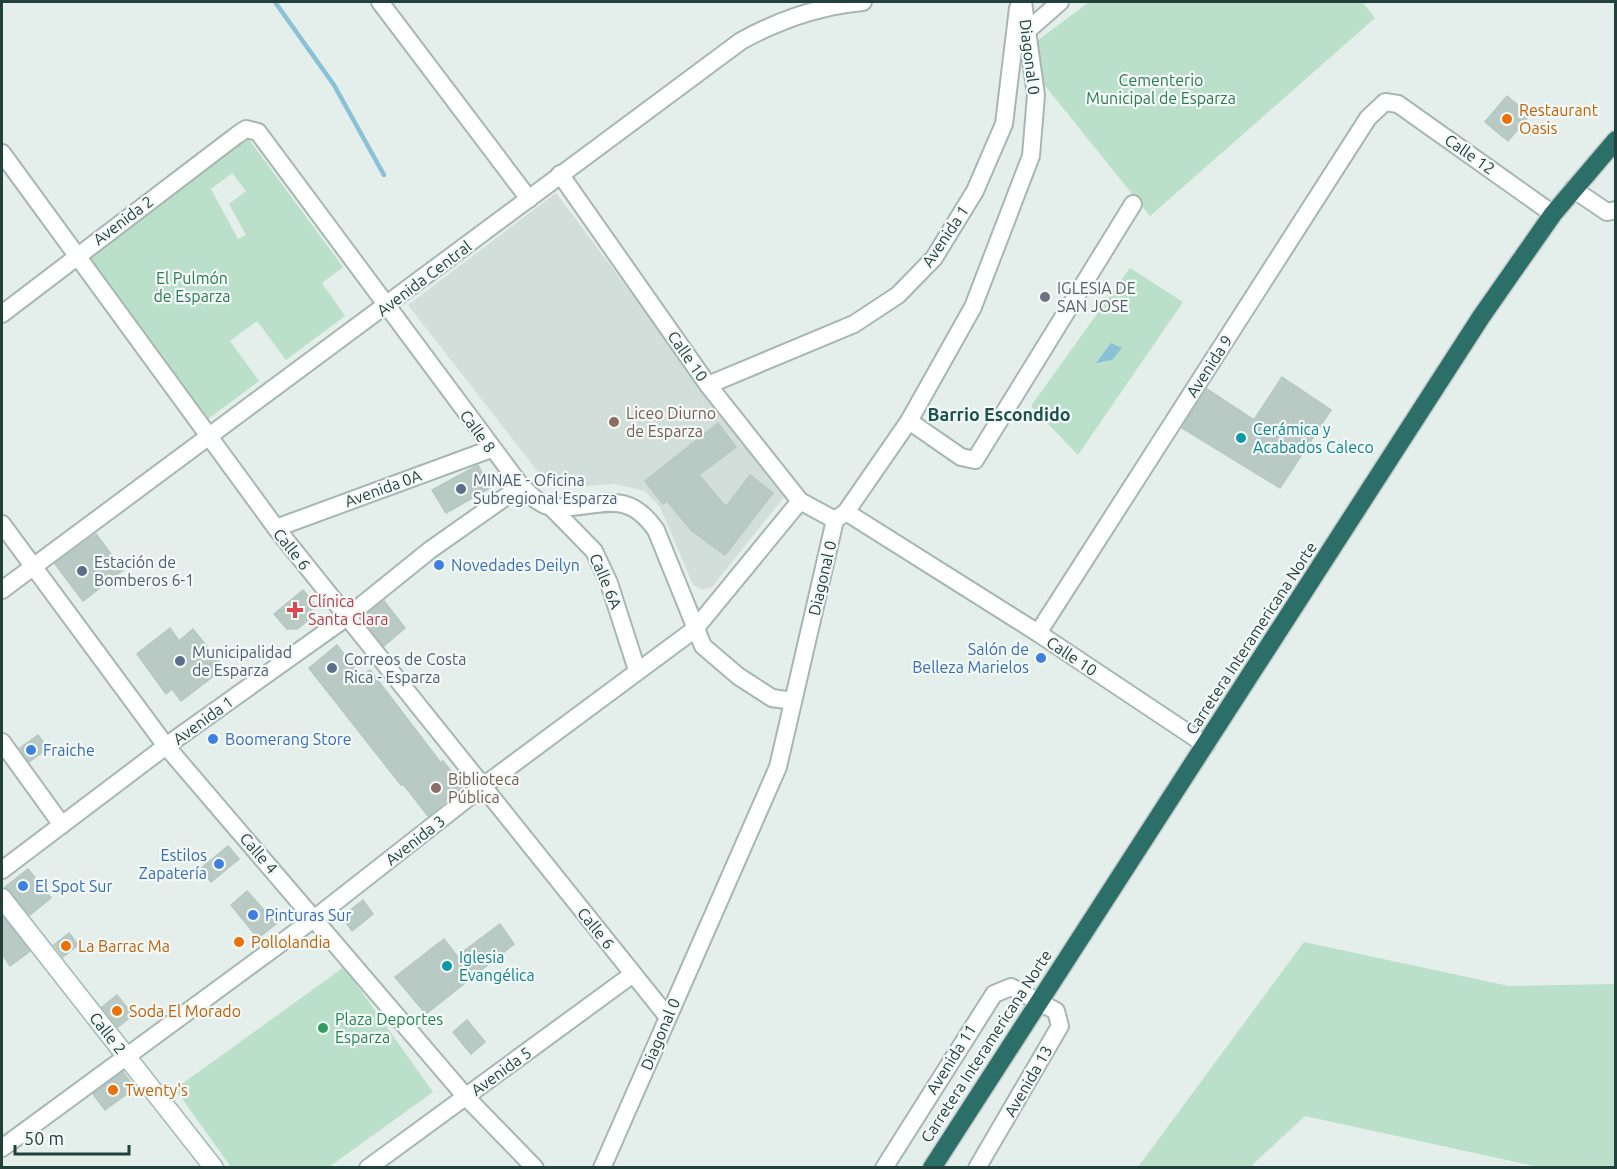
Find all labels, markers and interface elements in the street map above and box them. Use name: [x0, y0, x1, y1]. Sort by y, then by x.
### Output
street label: Diagonal 0: [1016, 18, 1044, 96]
park label: Cementerio Municipal de Esparza: [1086, 71, 1236, 107]
place label: Restaurant Oasis: [1519, 101, 1599, 137]
marker: Restaurant Oasis: [1500, 112, 1514, 126]
street label: Calle 12: [1441, 130, 1499, 178]
street label: Avenida 2: [90, 192, 156, 248]
street label: Avenida 1: [918, 202, 972, 270]
street label: Avenida Central: [373, 237, 475, 319]
park label: El Pulmón de Esparza: [154, 269, 231, 305]
place label: IGLESIA DE SAN JOSE: [1057, 279, 1136, 315]
marker: IGLESIA DE SAN JOSE: [1038, 290, 1052, 304]
street label: Calle 10: [664, 327, 712, 385]
street label: Avenida 9: [1182, 332, 1236, 400]
place label: Liceo Diurno de Esparza: [626, 404, 716, 440]
district label: Barrio Escondido: [927, 404, 1071, 424]
street label: Calle 8: [457, 406, 499, 456]
marker: Liceo Diurno de Esparza: [607, 415, 621, 429]
place label: Cerámica y Acabados Caleco: [1253, 420, 1374, 456]
marker: Cerámica y Acabados Caleco: [1234, 431, 1248, 445]
street label: Avenida 0A: [342, 466, 424, 510]
place label: MINAE - Oficina Subregional Esparza: [473, 471, 618, 507]
marker: MINAE - Oficina Subregional Esparza: [454, 482, 468, 496]
street label: Calle 6: [270, 525, 314, 573]
street label: Carretera Interamericana Norte: [1182, 538, 1320, 738]
street label: Diagonal 0: [805, 539, 839, 617]
street label: Calle 6A: [586, 551, 626, 612]
place label: Estación de Bomberos 6-1: [94, 553, 194, 589]
place label: Novedades Deilyn: [451, 556, 580, 574]
marker: Novedades Deilyn: [432, 558, 446, 572]
marker: Estación de Bomberos 6-1: [75, 564, 89, 578]
place label: Clínica Santa Clara: [308, 592, 388, 628]
marker: Clínica Santa Clara: [286, 601, 304, 619]
street label: Calle 10: [1043, 633, 1101, 679]
place label: Salón de Belleza Marielos: [912, 640, 1029, 676]
place label: Municipalidad de Esparza: [192, 643, 292, 679]
place label: Correos de Costa Rica - Esparza: [344, 650, 467, 686]
marker: Salón de Belleza Marielos: [1034, 651, 1048, 665]
marker: Municipalidad de Esparza: [173, 654, 187, 668]
marker: Correos de Costa Rica - Esparza: [325, 661, 339, 675]
street label: Avenida 1: [169, 692, 237, 748]
place label: Boomerang Store: [225, 730, 352, 748]
marker: Boomerang Store: [206, 732, 220, 746]
place label: Fraiche: [43, 741, 95, 759]
marker: Fraiche: [24, 743, 38, 757]
place label: Biblioteca Pública: [448, 770, 520, 806]
marker: Biblioteca Pública: [429, 781, 443, 795]
street label: Avenida 3: [382, 811, 448, 869]
street label: Calle 4: [236, 829, 282, 877]
place label: Estilos Zapatería: [139, 846, 207, 882]
marker: Estilos Zapatería: [212, 857, 226, 871]
place label: El Spot Sur: [35, 877, 112, 895]
marker: El Spot Sur: [16, 879, 30, 893]
street label: Calle 6: [574, 904, 618, 952]
place label: Pinturas Sur: [265, 906, 351, 924]
marker: Pinturas Sur: [246, 908, 260, 922]
place label: Pollolandia: [251, 933, 331, 951]
marker: Pollolandia: [232, 935, 246, 949]
place label: La Barrac Ma: [78, 937, 170, 955]
marker: La Barrac Ma: [59, 939, 73, 953]
street label: Carretera Interamericana Norte: [917, 946, 1055, 1146]
place label: Iglesia Evangélica: [459, 948, 535, 984]
marker: Iglesia Evangélica: [440, 959, 454, 973]
street label: Diagonal 0: [637, 995, 683, 1073]
place label: Soda El Morado: [129, 1002, 241, 1020]
marker: Soda El Morado: [110, 1004, 124, 1018]
street label: Calle 2: [86, 1009, 130, 1057]
place label: Plaza Deportes Esparza: [335, 1010, 443, 1046]
marker: Plaza Deportes Esparza: [316, 1021, 330, 1035]
street label: Avenida 11: [922, 1021, 980, 1097]
street label: Avenida 13: [1000, 1042, 1056, 1120]
street label: Avenida 5: [467, 1043, 535, 1099]
place label: Twenty's: [125, 1081, 188, 1099]
marker: Twenty's: [106, 1083, 120, 1097]
scale bar: [15, 1118, 129, 1156]
text: 50 m: [24, 1128, 64, 1148]

